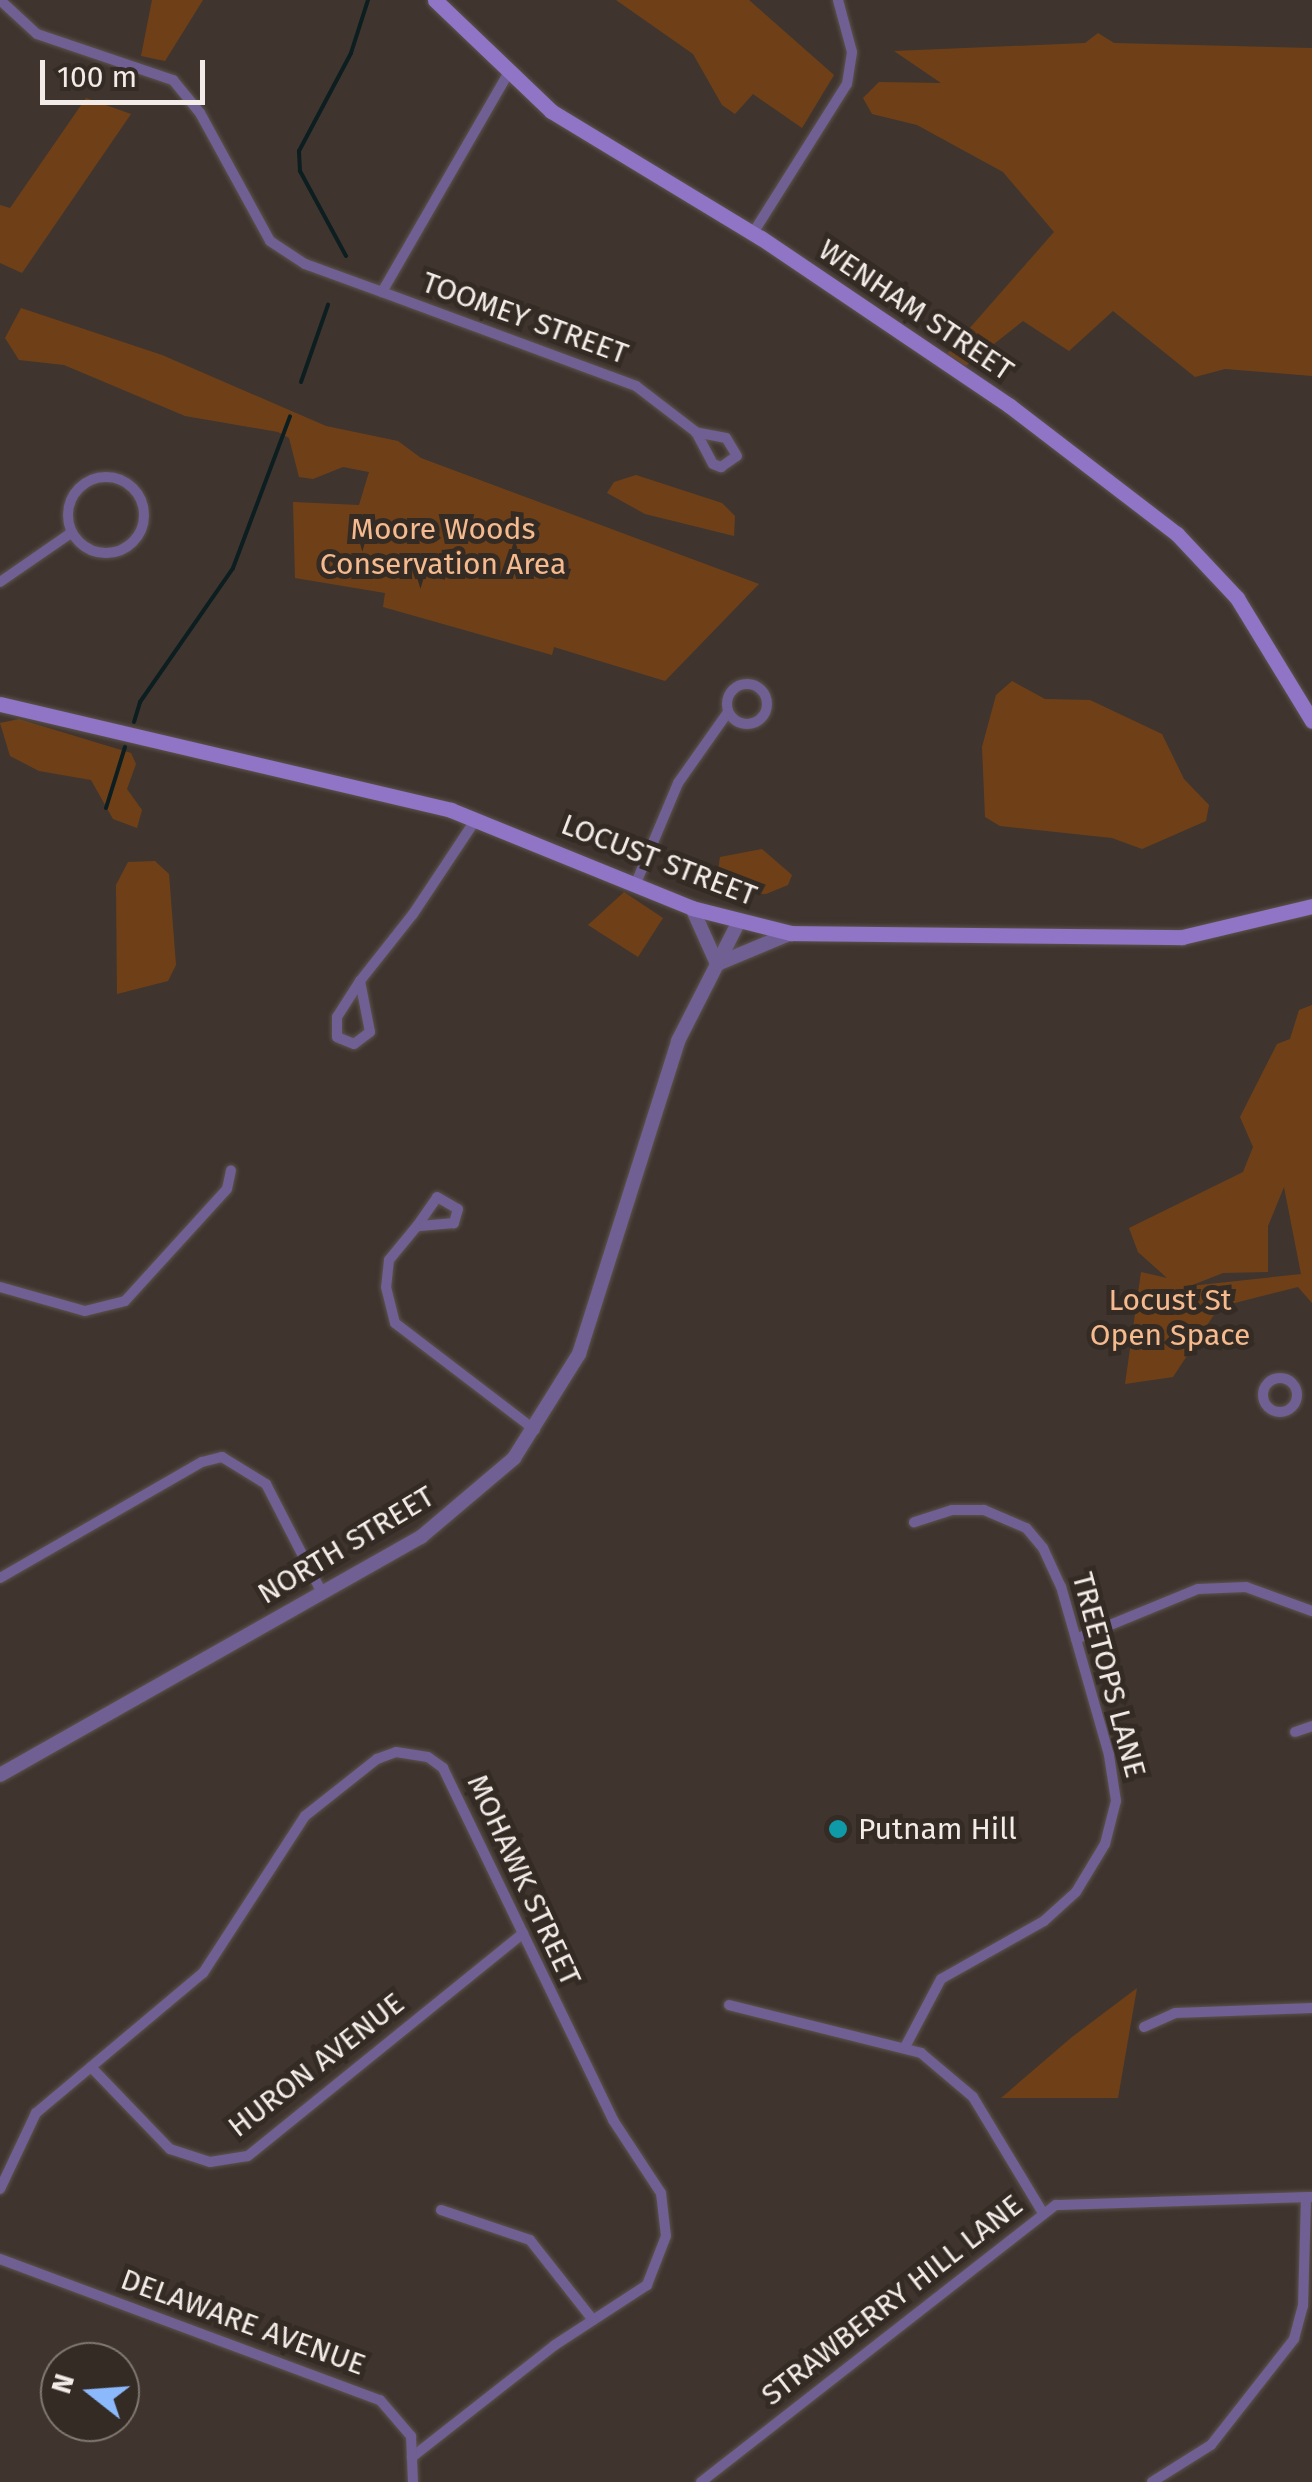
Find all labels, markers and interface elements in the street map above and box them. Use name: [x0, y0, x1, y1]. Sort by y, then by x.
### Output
scale bar: [45, 40, 210, 102]
text: 100 m: [57, 59, 137, 95]
street label: WENHAM STREET: [812, 232, 1020, 388]
street label: TOOMEY STREET: [417, 264, 633, 372]
park label: Moore Woods Conservation Area: [320, 511, 566, 582]
street label: LOCUST STREET: [556, 806, 762, 914]
park label: Locust St Open Space: [1090, 1282, 1250, 1352]
street label: NORTH STREET: [251, 1478, 441, 1612]
street label: TREETOPS LANE: [1064, 1569, 1154, 1781]
street label: MOHAWK STREET: [459, 1769, 589, 1991]
place label: Putnam Hill: [858, 1811, 1017, 1847]
marker: Putnam Hill: [827, 1818, 849, 1840]
street label: HURON AVENUE: [221, 1985, 411, 2145]
street label: STRAWBERRY HILL LANE: [754, 2187, 1030, 2413]
street label: DELAWARE AVENUE: [116, 2261, 370, 2383]
north arrow: [40, 2342, 140, 2442]
text: N: [44, 2370, 81, 2397]

